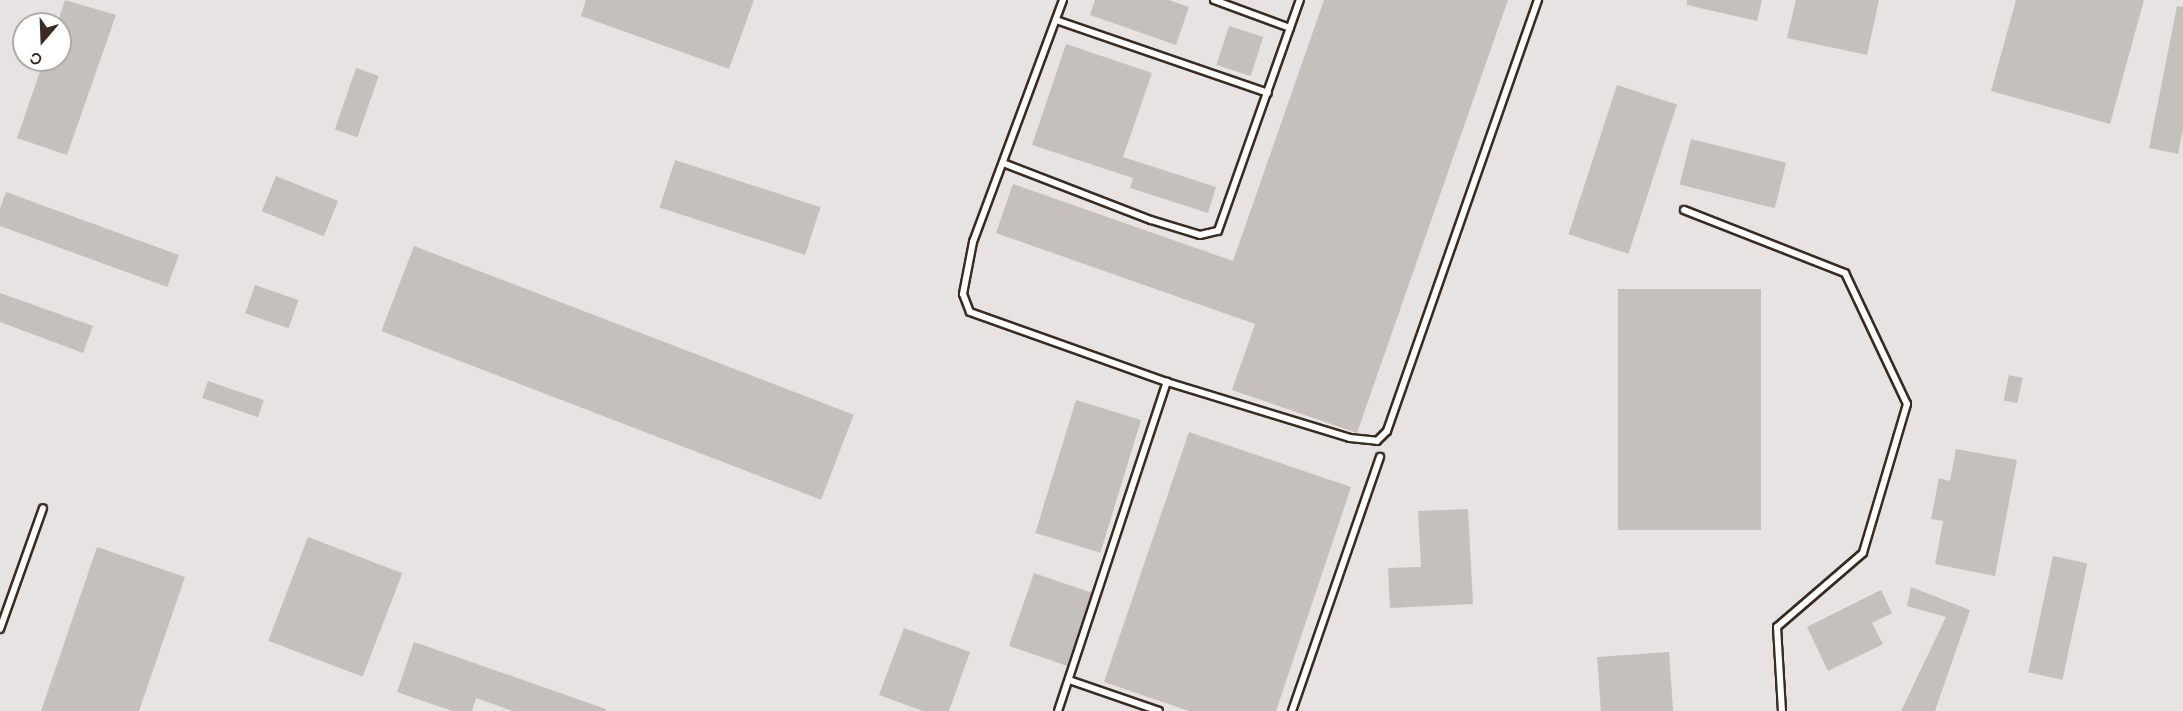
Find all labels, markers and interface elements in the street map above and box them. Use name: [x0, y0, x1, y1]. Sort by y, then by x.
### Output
north arrow: [12, 12, 72, 72]
text: С: [28, 47, 45, 68]

